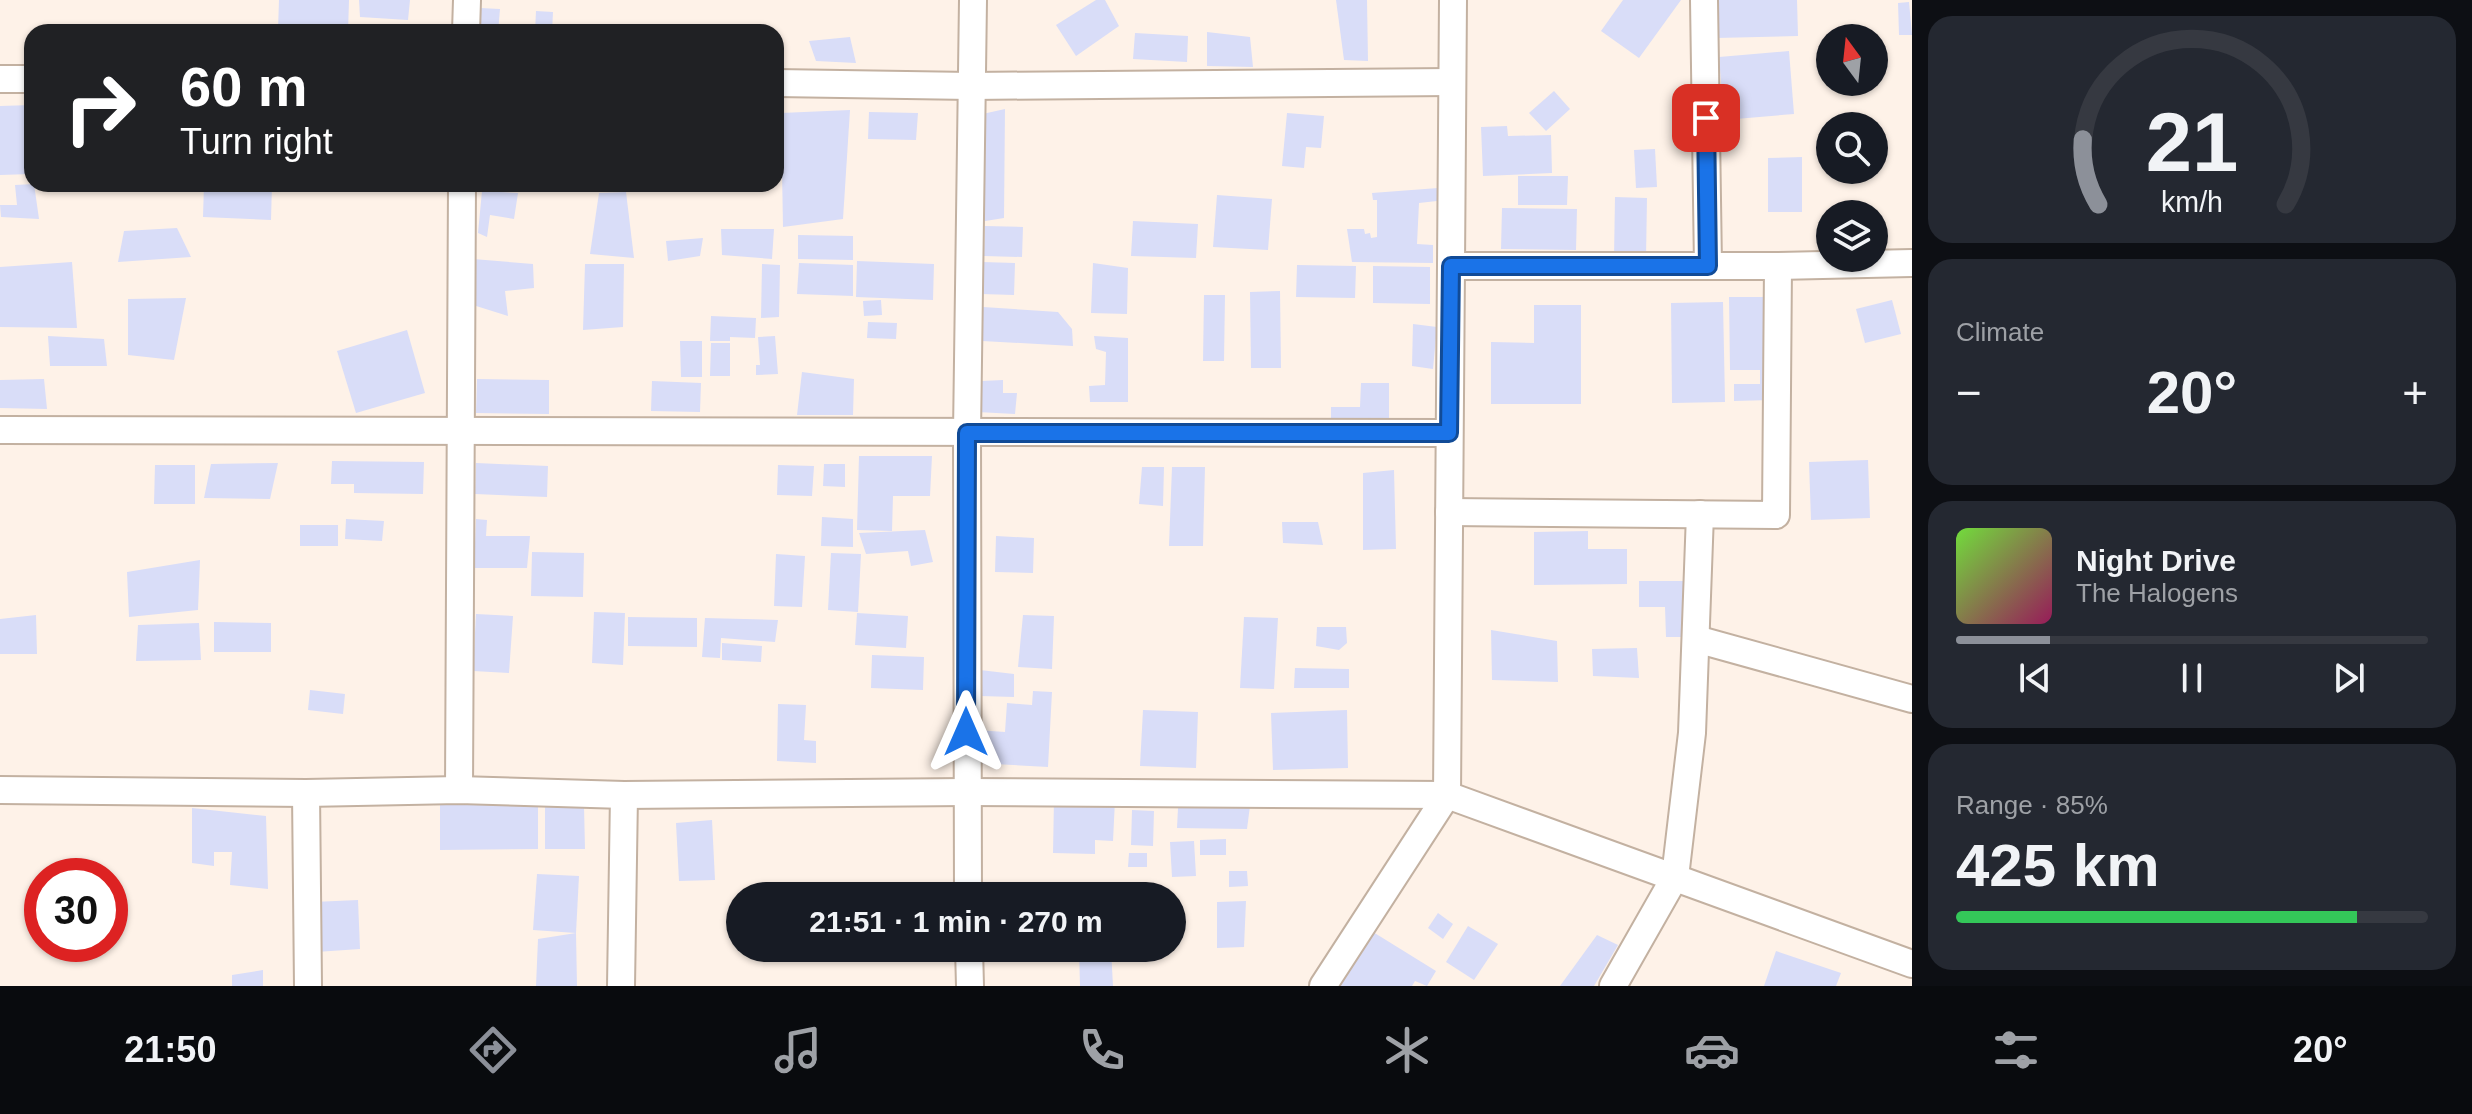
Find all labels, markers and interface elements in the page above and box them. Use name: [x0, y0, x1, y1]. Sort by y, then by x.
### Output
north arrow: [1816, 24, 1888, 96]
map controls: [1816, 24, 1888, 272]
text: 60 m: [180, 55, 308, 118]
icon: right: [48, 56, 152, 160]
pin: [1672, 84, 1740, 152]
icon: arrive: [1684, 96, 1728, 140]
text: 21: [2146, 96, 2238, 189]
button: search: [1816, 112, 1888, 184]
text: Turn right: [180, 121, 333, 162]
text: km/h: [2161, 186, 2223, 218]
button: layers: [1816, 200, 1888, 272]
text: Climate: [1956, 317, 2044, 347]
text: 20°: [2147, 359, 2237, 426]
text: −: [1956, 368, 1982, 417]
text: +: [2402, 368, 2428, 417]
text: Night Drive: [2076, 544, 2236, 577]
text: The Halogens: [2076, 578, 2238, 608]
icon: previous: [2013, 656, 2057, 700]
icon: pause: [2170, 656, 2214, 700]
icon: next: [2327, 656, 2371, 700]
position arrow: [924, 690, 1008, 774]
text: Range · 85%: [1956, 790, 2108, 820]
text: 425 km: [1956, 832, 2160, 899]
speed limit sign: 30: [24, 858, 128, 962]
text: 21:51 · 1 min · 270 m: [809, 905, 1103, 938]
icon: directions: [465, 1022, 521, 1078]
icon: music: [770, 1022, 826, 1078]
icon: phone: [1074, 1022, 1130, 1078]
icon: climate: [1379, 1022, 1435, 1078]
icon: car: [1684, 1022, 1740, 1078]
icon: filters: [1988, 1022, 2044, 1078]
text: 21:50: [124, 1029, 216, 1070]
text: 20°: [2293, 1029, 2348, 1070]

